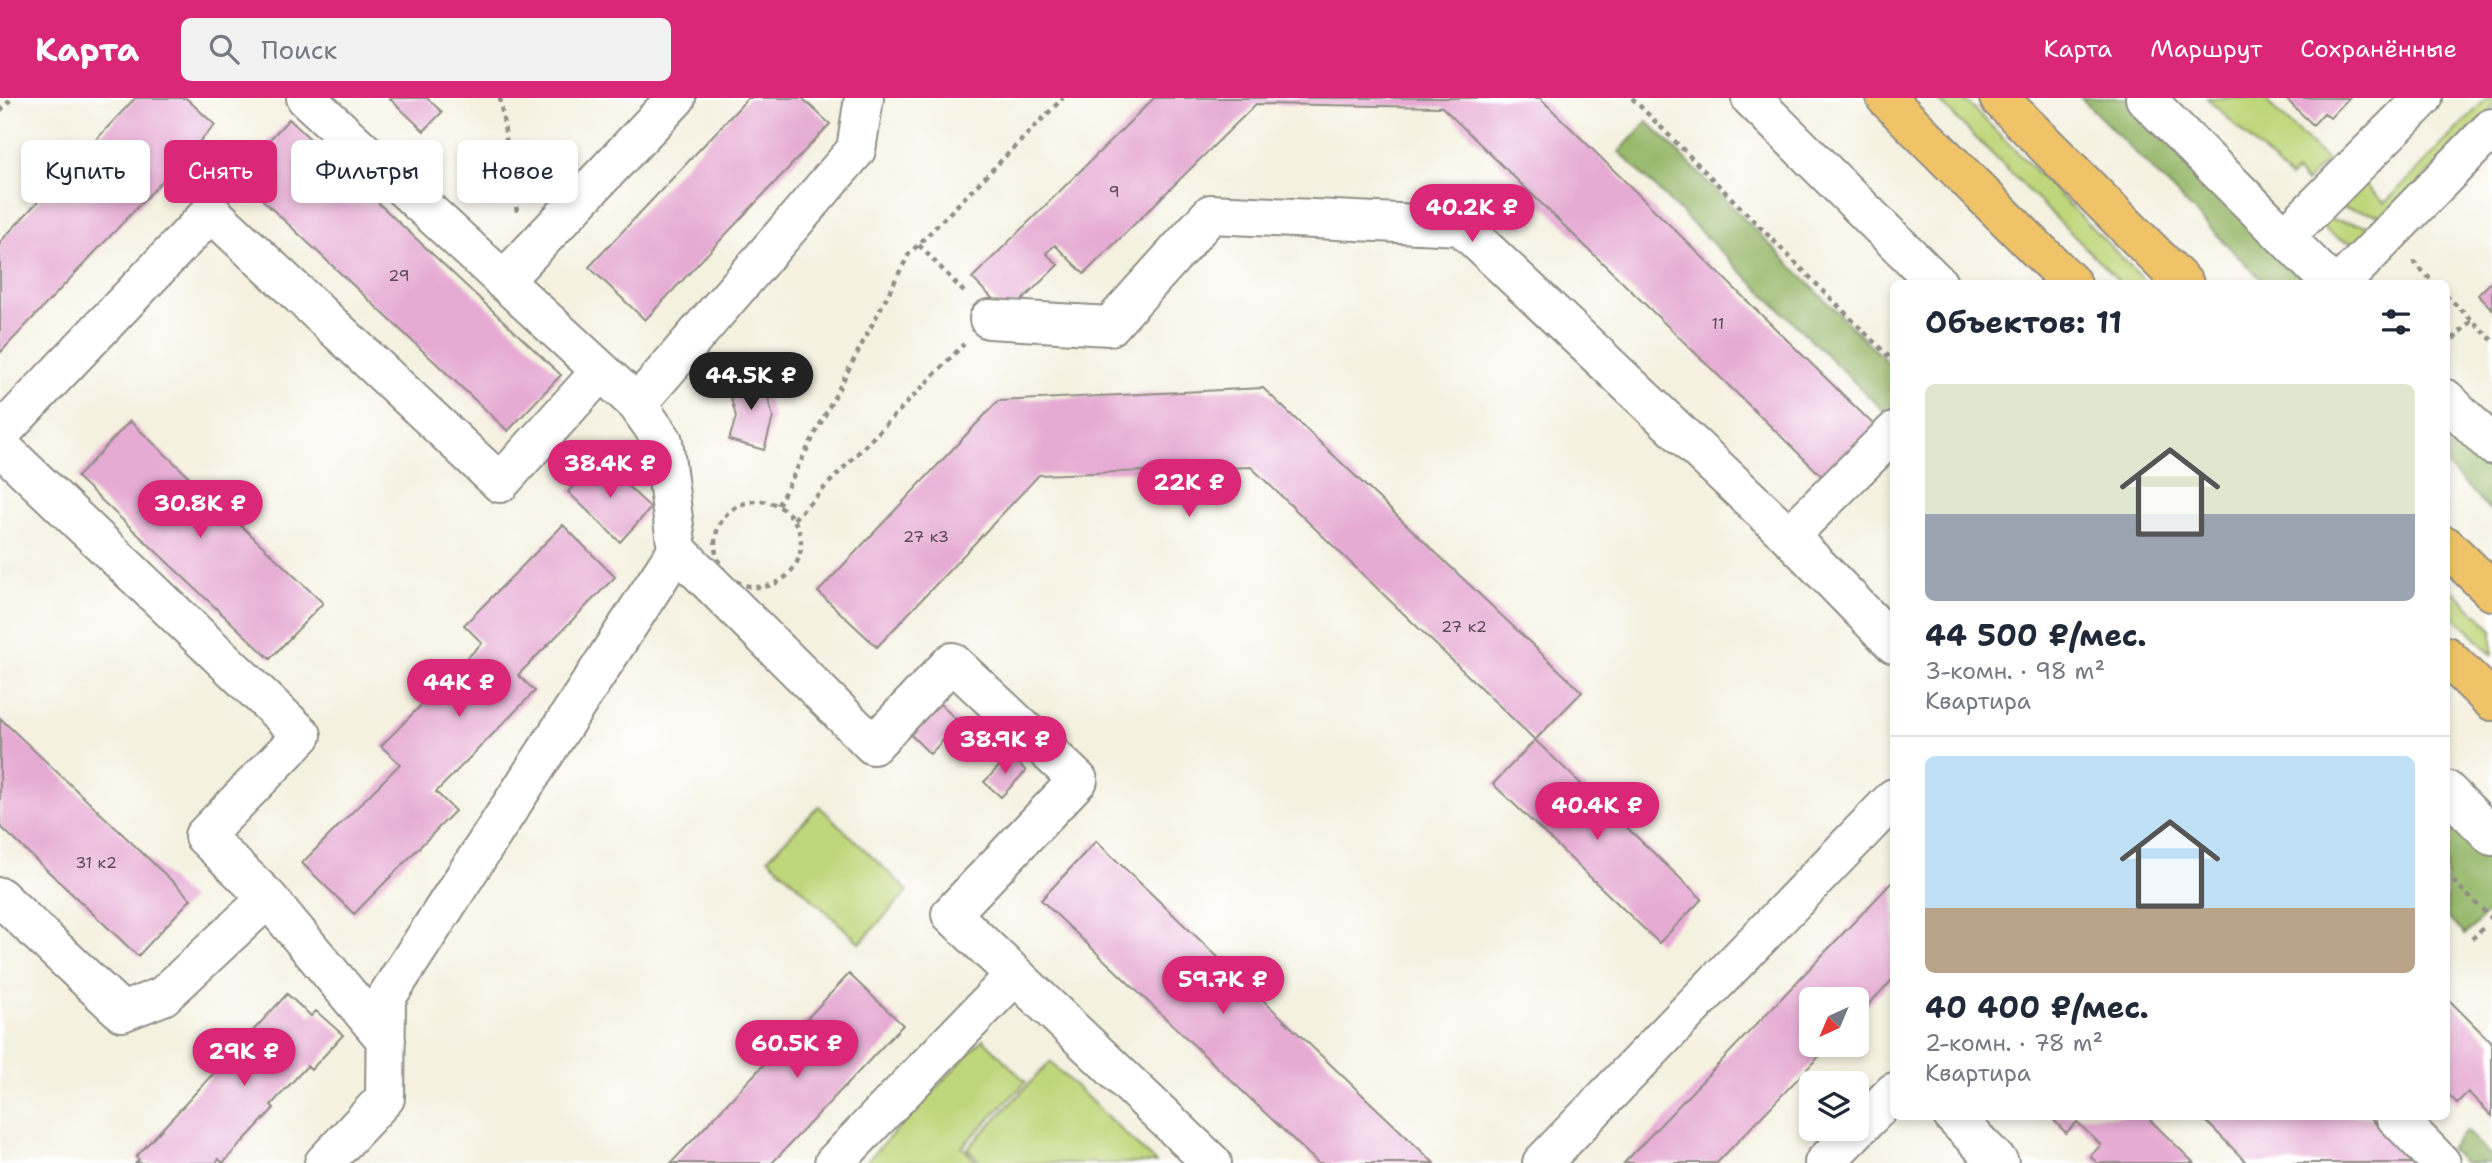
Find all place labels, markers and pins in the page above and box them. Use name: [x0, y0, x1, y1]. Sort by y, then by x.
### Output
pin: 40.2K ₽: [1407, 184, 1537, 244]
pin: 44.5K ₽: [686, 352, 816, 412]
pin: 38.4K ₽: [545, 440, 675, 500]
pin: 22K ₽: [1140, 460, 1238, 519]
pin: 30.8K ₽: [135, 480, 265, 540]
pin: 44K ₽: [410, 660, 508, 719]
pin: 38.9K ₽: [940, 716, 1070, 776]
pin: 40.4K ₽: [1532, 782, 1662, 842]
pin: 59.7K ₽: [1158, 956, 1288, 1016]
pin: 60.5K ₽: [732, 1020, 862, 1080]
pin: 29K ₽: [195, 1028, 293, 1088]

